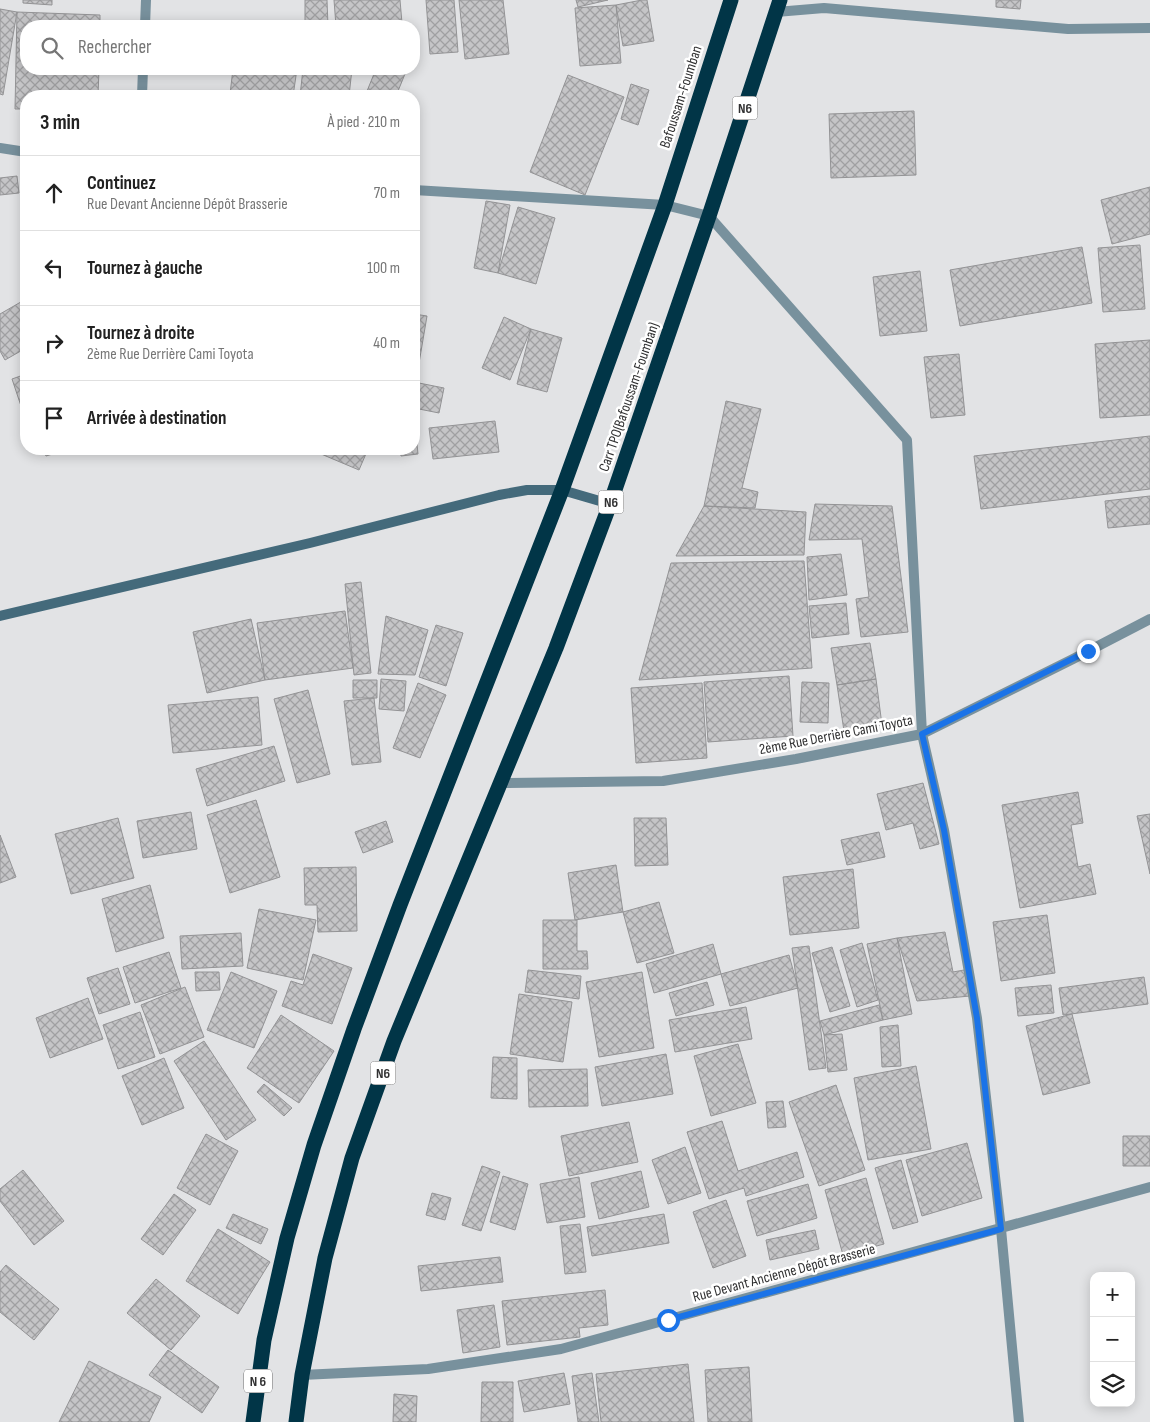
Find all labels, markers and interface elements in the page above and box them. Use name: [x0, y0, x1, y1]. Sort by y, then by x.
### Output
search box: [20, 20, 420, 75]
icon: search: [38, 34, 66, 62]
text: Rechercher: [78, 36, 152, 59]
street label: Bafoussam-Foumban: [656, 43, 706, 151]
road number: N6: [732, 96, 758, 120]
text: 3 min: [40, 110, 80, 135]
text: À pied · 210 m: [327, 113, 400, 132]
text: Continuez: [87, 172, 156, 195]
icon: ahead: [40, 179, 68, 207]
text: 70 m: [374, 184, 400, 203]
text: Rue Devant Ancienne Dépôt Brasserie: [87, 195, 288, 214]
icon: left: [40, 254, 68, 282]
text: Tournez à gauche: [87, 257, 203, 280]
text: 100 m: [367, 259, 400, 278]
street label: Carr TPO(Bafoussam-Foumban): [595, 320, 663, 474]
text: Tournez à droite: [87, 322, 195, 345]
icon: right: [40, 329, 68, 357]
text: 40 m: [373, 334, 400, 353]
text: 2ème Rue Derrière Cami Toyota: [87, 345, 254, 364]
icon: arrive: [40, 404, 68, 432]
text: Arrivée à destination: [87, 407, 227, 430]
road number: N6: [598, 491, 624, 514]
route end: [1077, 640, 1100, 663]
street label: 2ème Rue Derrière Cami Toyota: [758, 711, 915, 759]
road number: N6: [370, 1062, 396, 1084]
street label: Rue Devant Ancienne Dépôt Brasserie: [691, 1239, 877, 1307]
map controls: [1090, 1272, 1135, 1407]
button: +: [1090, 1272, 1135, 1317]
route start: [657, 1309, 680, 1332]
button: −: [1090, 1317, 1135, 1362]
button: layers: [1090, 1362, 1135, 1407]
road number: N 6: [244, 1370, 272, 1392]

